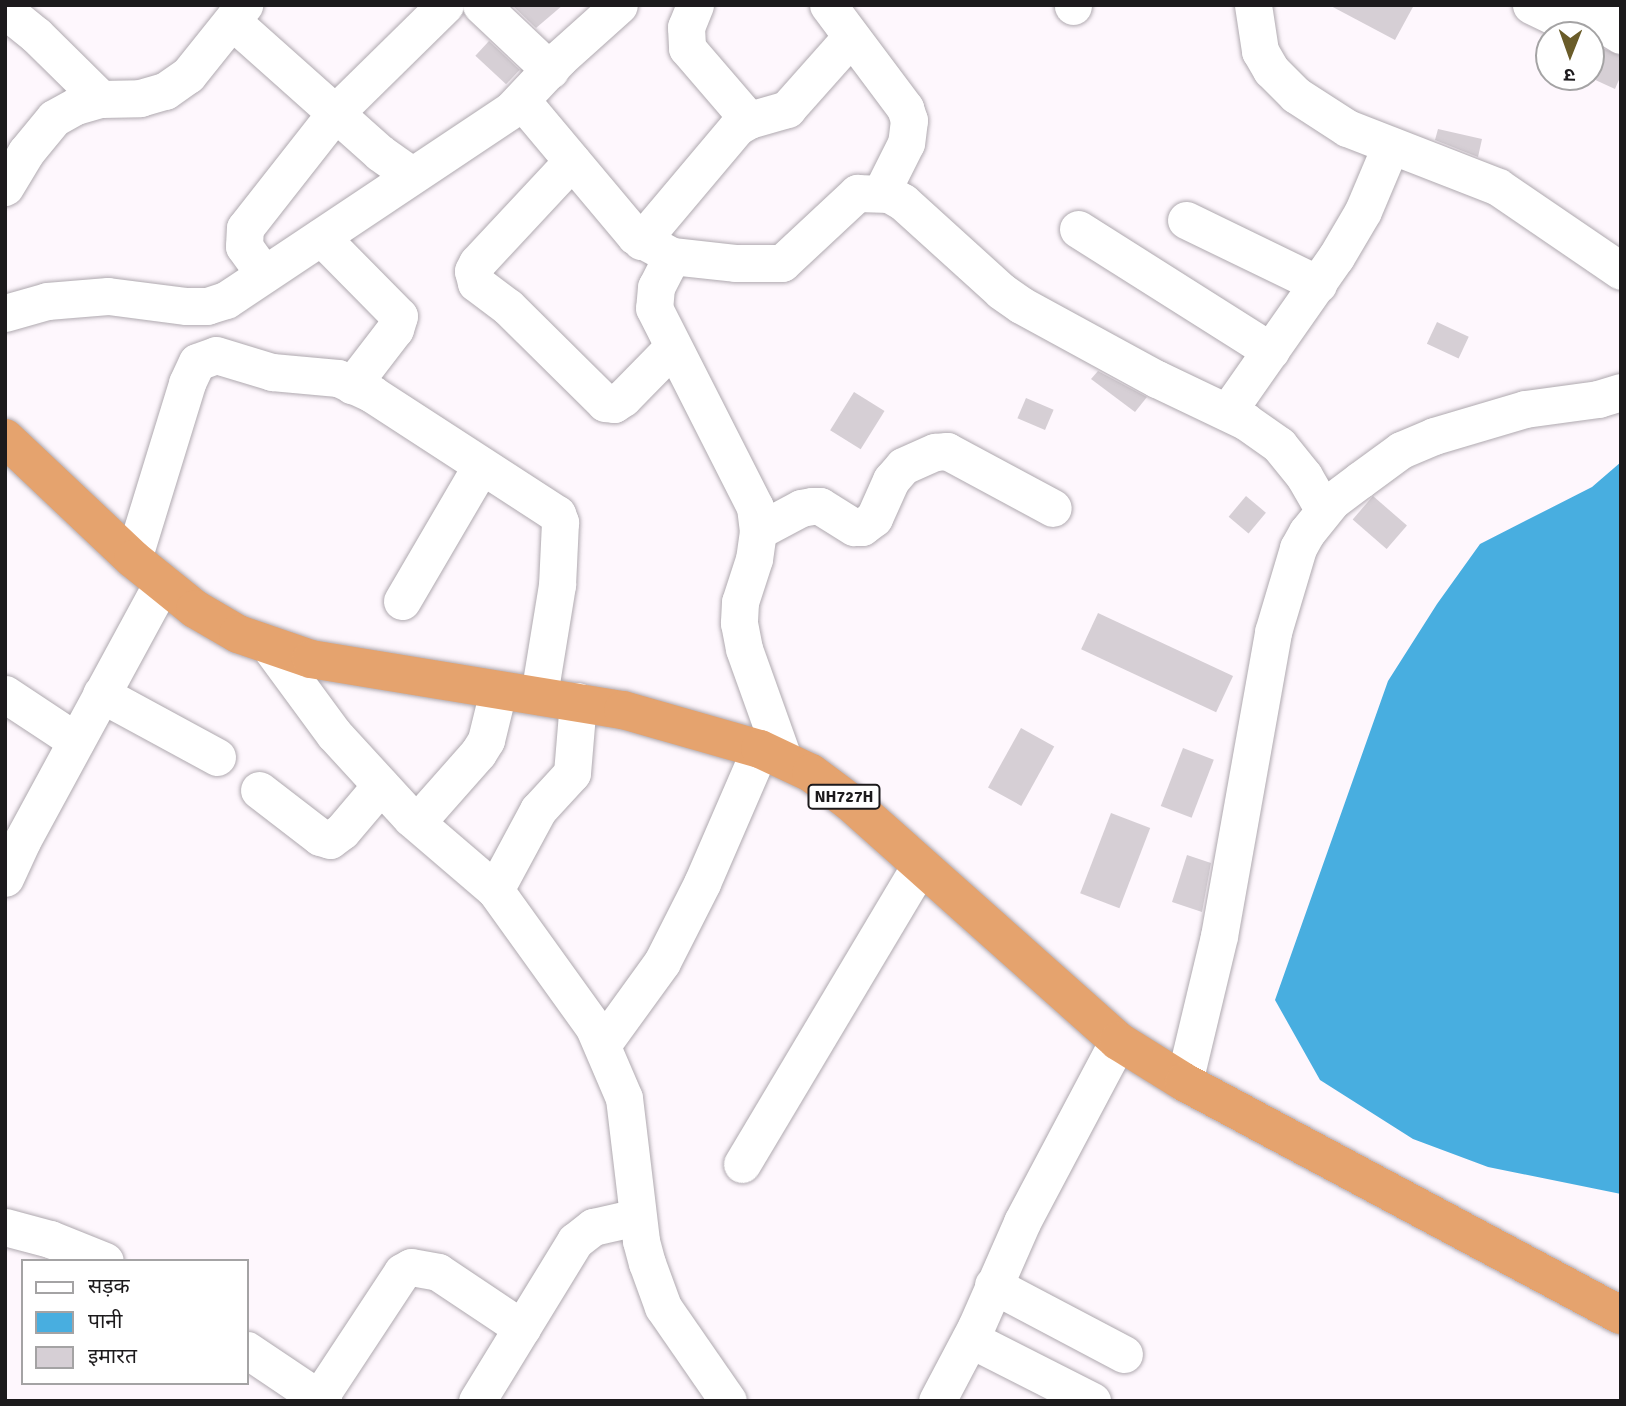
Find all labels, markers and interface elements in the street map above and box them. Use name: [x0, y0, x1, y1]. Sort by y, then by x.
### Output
north arrow: [1535, 21, 1605, 91]
text: उ: [1564, 63, 1575, 87]
road number: NH727H: [807, 784, 881, 810]
legend: [21, 1259, 248, 1385]
text: सड़क: [88, 1273, 130, 1299]
text: पानी: [88, 1308, 122, 1334]
text: इमारत: [88, 1343, 137, 1369]

